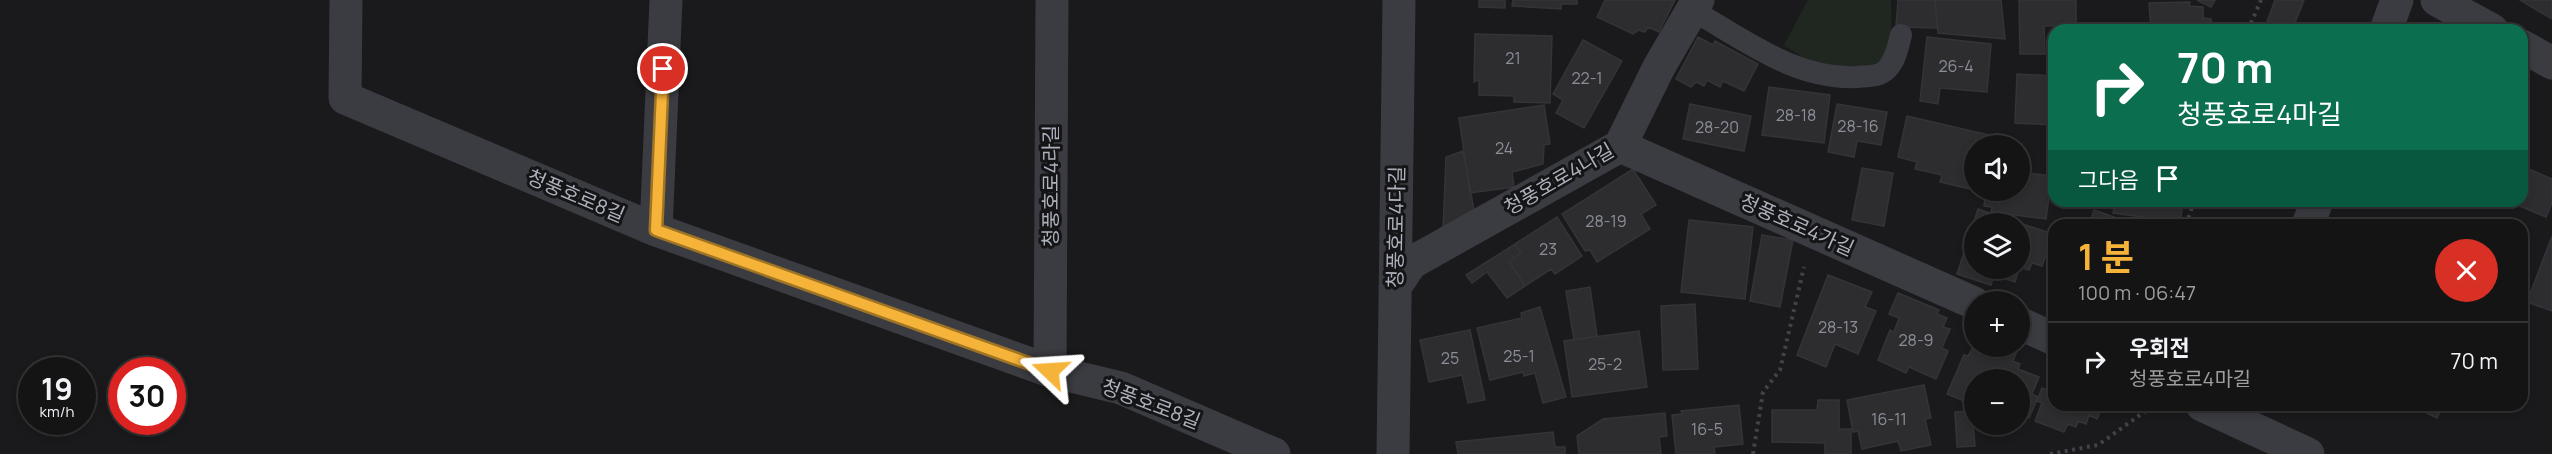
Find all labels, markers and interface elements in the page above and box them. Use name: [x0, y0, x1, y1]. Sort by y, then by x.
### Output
text: 70 m: [2177, 38, 2273, 96]
pin: [637, 43, 688, 94]
house number: 21: [1505, 47, 1521, 69]
icon: right: [2078, 48, 2156, 126]
icon: arrive: [646, 52, 679, 85]
house number: 26-4: [1938, 55, 1974, 77]
house number: 22-1: [1571, 67, 1603, 89]
text: 청풍호로4마길: [2177, 95, 2342, 132]
house number: 28-18: [1776, 104, 1816, 126]
house number: 28-16: [1837, 115, 1879, 137]
house number: 28-20: [1695, 116, 1739, 138]
street label: 청풍호로4라길: [1037, 125, 1064, 247]
map controls: [1964, 135, 2030, 435]
button: sound: [1964, 135, 2030, 201]
street label: 청풍호로4나길: [1499, 136, 1618, 221]
house number: 24: [1495, 137, 1513, 159]
icon: arrive: [2151, 162, 2184, 195]
street label: 청풍호로8길: [523, 163, 629, 228]
text: 그다음: [2078, 165, 2139, 195]
street label: 청풍호로4다길: [1381, 166, 1410, 288]
street label: 청풍호로4가길: [1736, 187, 1859, 262]
house number: 28-19: [1585, 210, 1627, 232]
button: layers: [1964, 213, 2030, 279]
text: 1 분: [2078, 232, 2134, 281]
house number: 23: [1539, 238, 1557, 260]
button: close: [2435, 239, 2498, 302]
text: 100 m · 06:47: [2078, 279, 2196, 306]
button: +: [1964, 291, 2030, 357]
house number: 28-13: [1818, 316, 1858, 338]
house number: 28-9: [1898, 329, 1934, 351]
text: 우회전: [2129, 333, 2190, 363]
position arrow: [1018, 339, 1082, 403]
house number: 25-1: [1503, 345, 1535, 367]
icon: right: [2078, 345, 2111, 378]
text: 70 m: [2450, 346, 2498, 376]
house number: 25: [1441, 347, 1459, 369]
house number: 25-2: [1588, 353, 1622, 375]
speed limit sign: 30: [108, 357, 186, 435]
text: 청풍호로4마길: [2129, 365, 2251, 392]
text: 19: [41, 368, 73, 409]
button: −: [1964, 369, 2030, 435]
street label: 청풍호로8길: [1098, 372, 1204, 435]
text: km/h: [40, 401, 74, 422]
house number: 16-11: [1871, 408, 1907, 430]
house number: 16-5: [1691, 418, 1723, 440]

